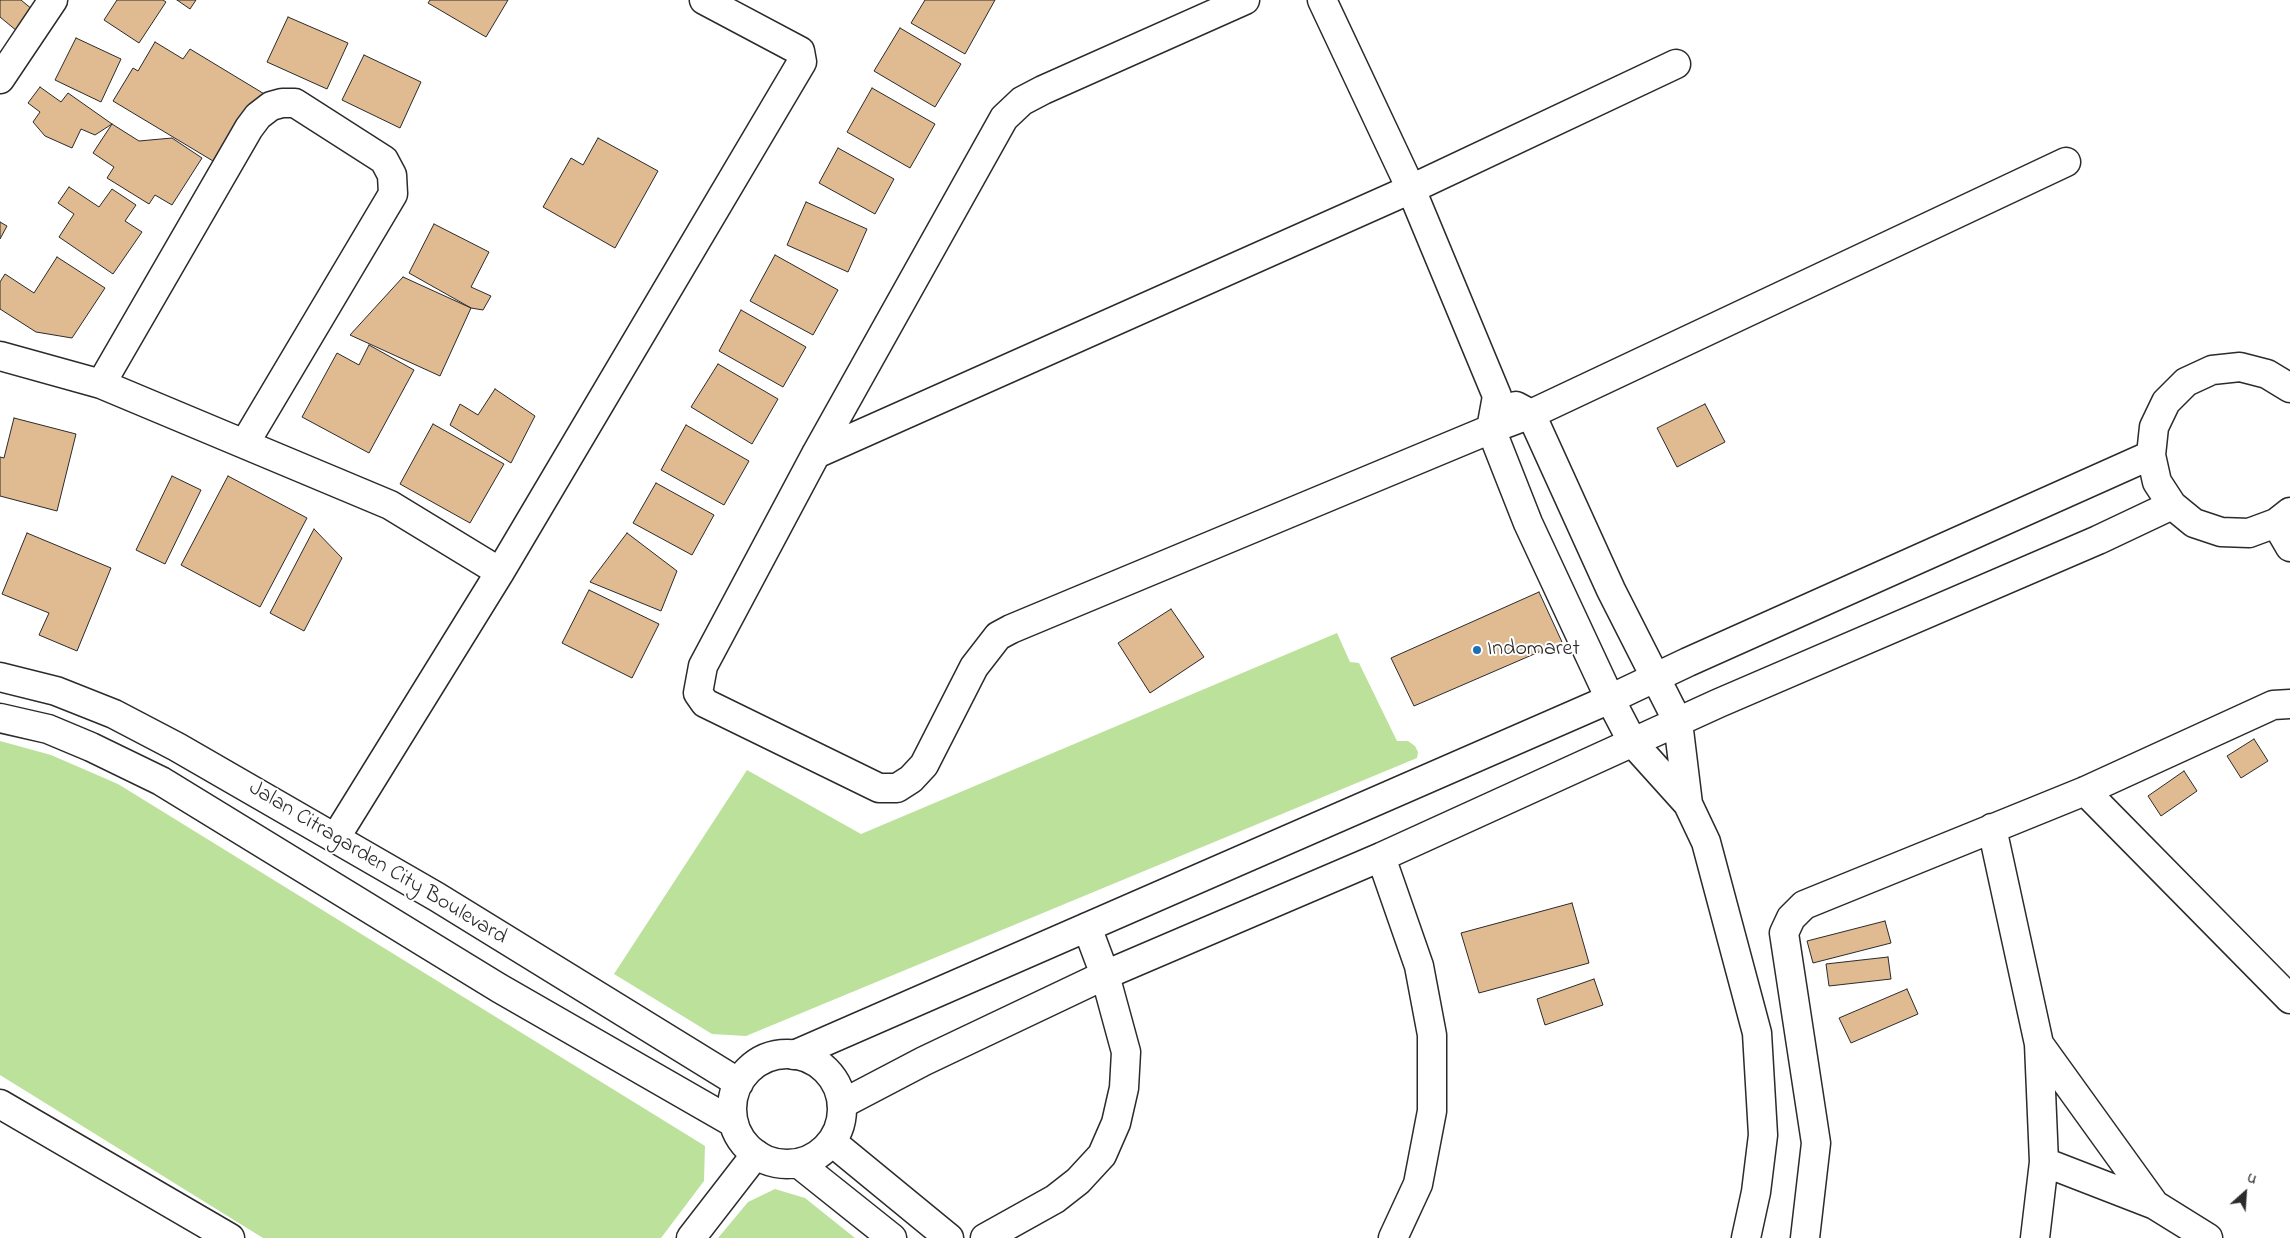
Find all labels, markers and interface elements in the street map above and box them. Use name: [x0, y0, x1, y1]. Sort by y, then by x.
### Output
place label: Indomaret: [1487, 637, 1580, 663]
marker: Indomaret: [1471, 644, 1483, 656]
street label: Jalan Citragarden City Boulevard: [243, 776, 511, 952]
north arrow: [2220, 1168, 2270, 1218]
text: U: [2243, 1168, 2260, 1190]

